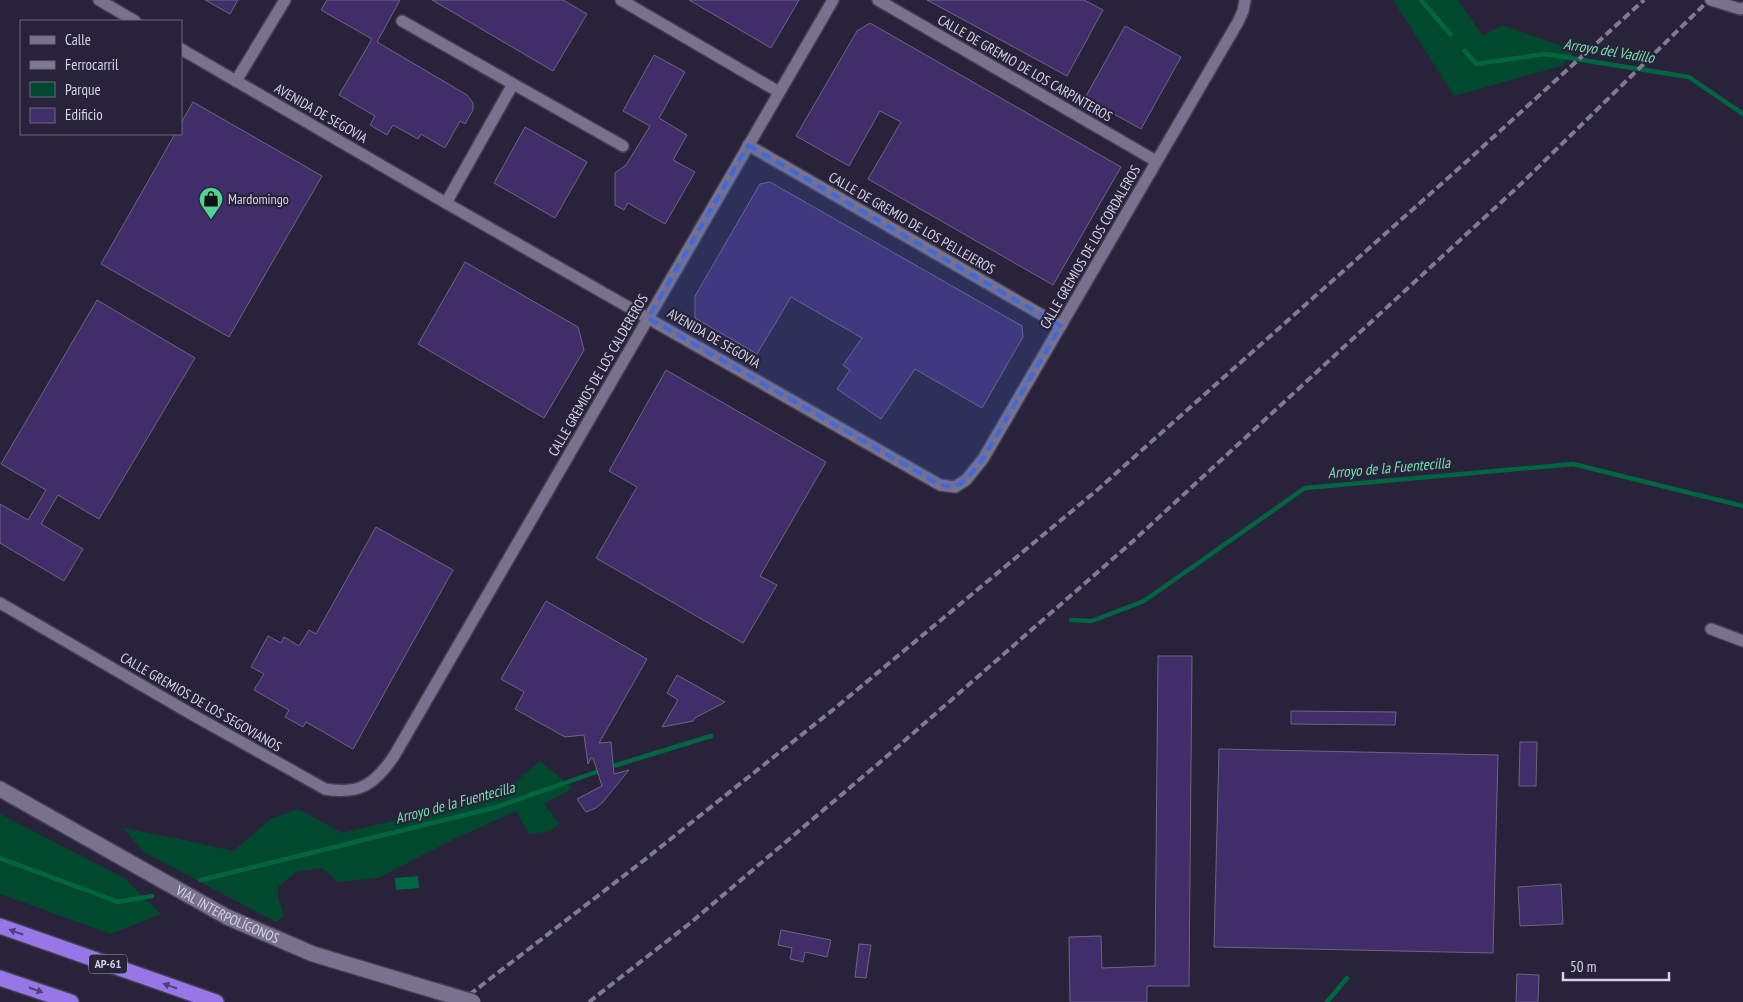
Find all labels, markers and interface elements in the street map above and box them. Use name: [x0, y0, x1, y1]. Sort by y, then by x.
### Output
street label: CALLE DE GREMIO DE LOS CARPINTEROS: [934, 10, 1116, 126]
legend: [20, 20, 182, 135]
text: Calle: [65, 30, 91, 49]
water label: Arroyo del Vadillo: [1562, 34, 1657, 67]
text: Ferrocarril: [65, 55, 119, 74]
street label: AVENIDA DE SEGOVIA: [271, 79, 371, 147]
text: Parque: [65, 80, 101, 99]
text: Edificio: [65, 105, 103, 124]
street label: CALLE GREMIOS DE LOS CORDALEROS: [1036, 162, 1144, 332]
street label: CALLE DE GREMIO DE LOS PELLEJEROS: [825, 168, 999, 278]
shop icon: Mardomingo: [198, 186, 224, 220]
place label: Mardomingo: [228, 190, 289, 208]
street label: CALLE GREMIOS DE LOS CALDEREROS: [544, 291, 652, 459]
street label: AVENIDA DE SEGOVIA: [664, 304, 764, 372]
water label: Arroyo de la Fuentecilla: [1327, 453, 1452, 482]
street label: CALLE GREMIOS DE LOS SEGOVIANOS: [117, 648, 285, 756]
water label: Arroyo de la Fuentecilla: [393, 777, 518, 828]
street label: VIAL INTERPOLÍGONOS: [172, 881, 282, 947]
one-way arrow: [9, 928, 24, 935]
scale bar: [1563, 950, 1669, 982]
road number: AP-61: [89, 954, 127, 974]
text: 50 m: [1570, 957, 1596, 976]
one-way arrow: [162, 982, 177, 989]
one-way arrow: [28, 987, 43, 994]

